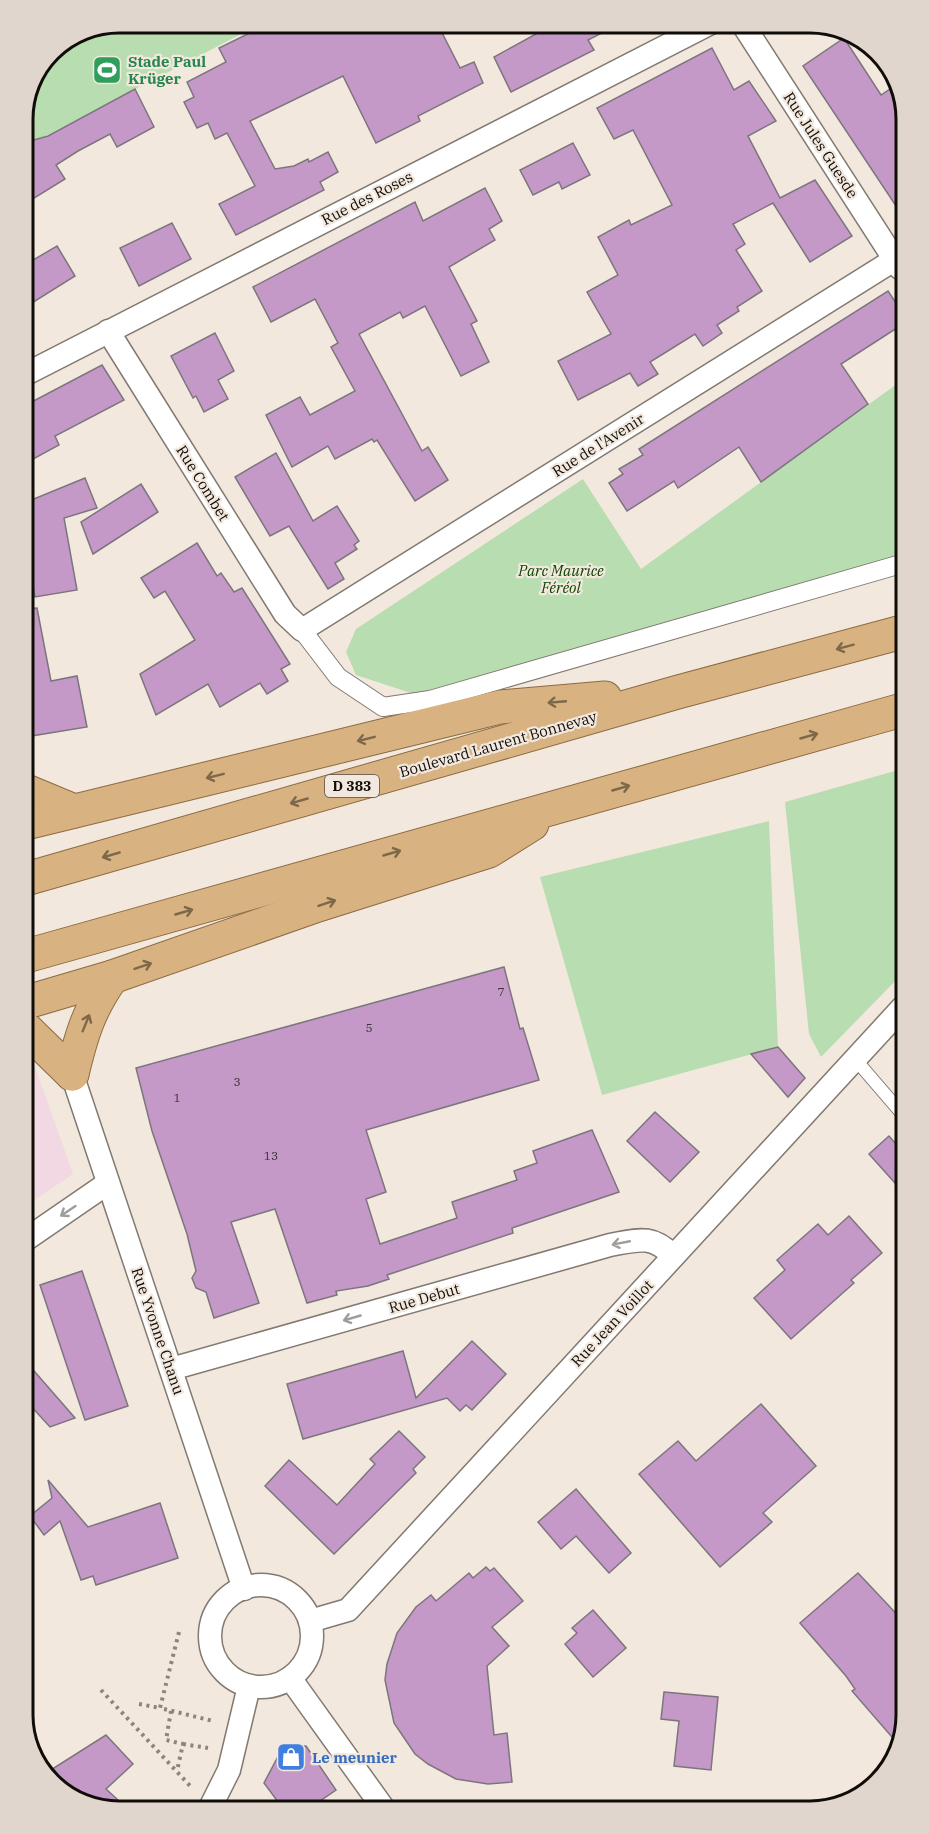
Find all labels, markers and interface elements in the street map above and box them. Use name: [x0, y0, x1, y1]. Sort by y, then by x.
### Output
place label: Stade Paul Krüger: [128, 52, 206, 88]
sports icon: Stade Paul Krüger: [91, 54, 123, 86]
street label: Rue Jules Guesde: [780, 88, 862, 202]
street label: Rue des Roses: [318, 167, 416, 229]
street label: Rue de l'Avenir: [548, 409, 648, 481]
street label: Rue Combet: [172, 442, 234, 524]
park label: Parc Maurice Féréol: [517, 561, 604, 597]
one-way arrow: [836, 642, 855, 654]
one-way arrow: [548, 697, 568, 708]
street label: Boulevard Laurent Bonnevay: [397, 707, 599, 781]
one-way arrow: [799, 730, 818, 741]
one-way arrow: [357, 734, 376, 746]
one-way arrow: [205, 771, 224, 783]
road number: D 383: [325, 775, 379, 797]
one-way arrow: [611, 782, 630, 793]
one-way arrow: [290, 796, 309, 807]
one-way arrow: [382, 847, 401, 858]
one-way arrow: [102, 850, 121, 861]
one-way arrow: [317, 896, 336, 907]
one-way arrow: [174, 905, 193, 917]
one-way arrow: [133, 960, 151, 971]
house number: 7: [497, 984, 505, 999]
one-way arrow: [81, 1014, 92, 1033]
house number: 5: [365, 1020, 373, 1035]
house number: 3: [233, 1074, 241, 1089]
house number: 1: [173, 1090, 181, 1105]
house number: 13: [264, 1148, 278, 1163]
one-way arrow: [60, 1205, 76, 1217]
one-way arrow: [611, 1238, 631, 1249]
street label: Rue Yvonne Chanu: [127, 1265, 189, 1397]
street label: Rue Jean Voillot: [567, 1276, 657, 1370]
street label: Rue Debut: [386, 1279, 462, 1317]
one-way arrow: [343, 1313, 362, 1324]
shop icon: Le meunier: [275, 1741, 307, 1773]
place label: Le meunier: [312, 1748, 397, 1767]

